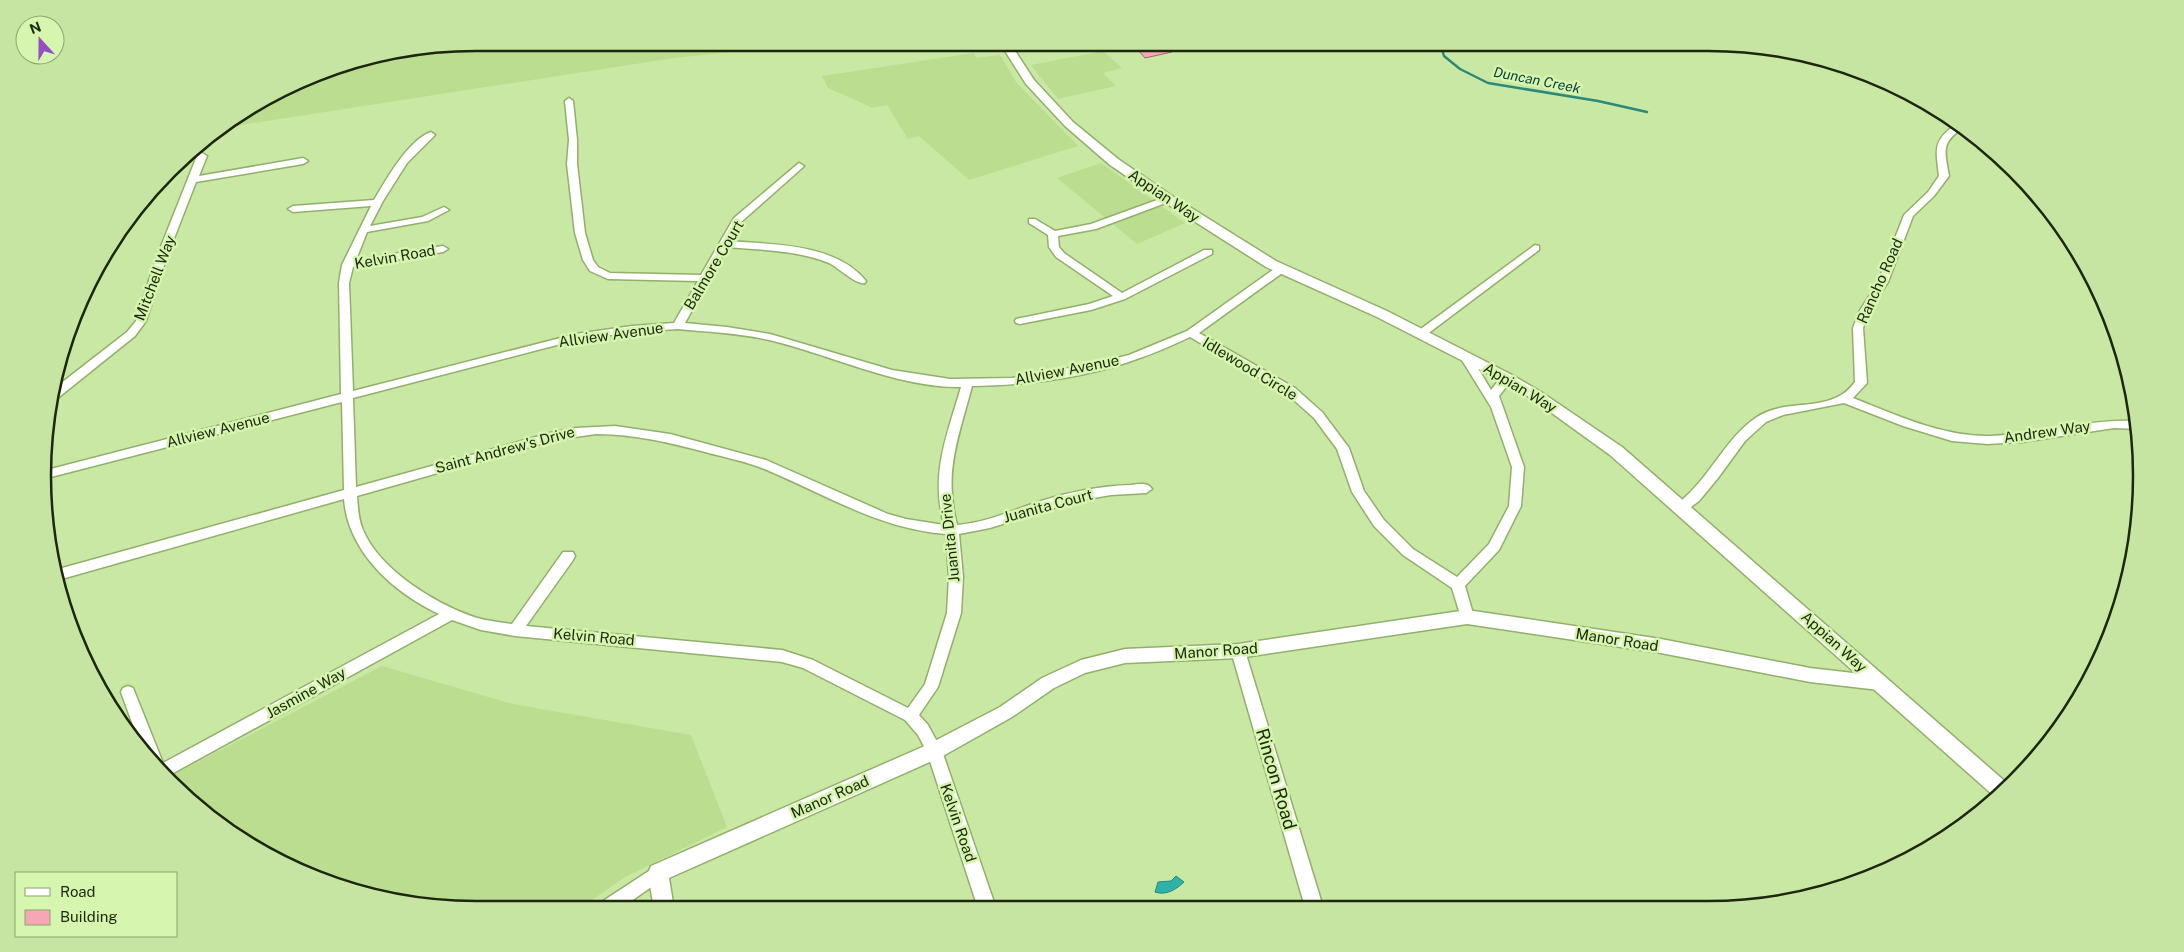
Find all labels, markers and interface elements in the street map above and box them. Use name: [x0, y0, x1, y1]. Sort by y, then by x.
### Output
north arrow: [15, 15, 65, 65]
text: N: [27, 18, 43, 37]
water label: Duncan Creek: [1492, 64, 1582, 96]
street label: Appian Way: [1125, 166, 1203, 226]
street label: Balmore Court: [680, 217, 747, 312]
street label: Mitchell Way: [131, 233, 179, 323]
street label: Rancho Road: [1853, 236, 1906, 326]
street label: Kelvin Road: [353, 241, 437, 272]
street label: Allview Avenue: [557, 319, 664, 350]
street label: Idlewood Circle: [1200, 334, 1301, 404]
street label: Allview Avenue: [1013, 351, 1120, 388]
street label: Appian Way: [1481, 359, 1560, 416]
street label: Allview Avenue: [165, 408, 271, 451]
street label: Andrew Way: [2003, 417, 2091, 446]
street label: Saint Andrew's Drive: [433, 423, 577, 476]
street label: Juanita Court: [1001, 485, 1095, 526]
street label: Juanita Drive: [936, 493, 963, 583]
street label: Appian Way: [1798, 608, 1871, 675]
street label: Kelvin Road: [553, 624, 636, 649]
street label: Manor Road: [1574, 625, 1660, 654]
street label: Manor Road: [1174, 639, 1258, 662]
street label: Jasmine Way: [263, 664, 349, 721]
street label: Rincon Road: [1252, 726, 1301, 832]
street label: Manor Road: [788, 772, 871, 821]
street label: Kelvin Road: [937, 781, 980, 864]
legend: [15, 872, 178, 937]
text: Road: [60, 883, 96, 900]
text: Building: [60, 908, 118, 925]

